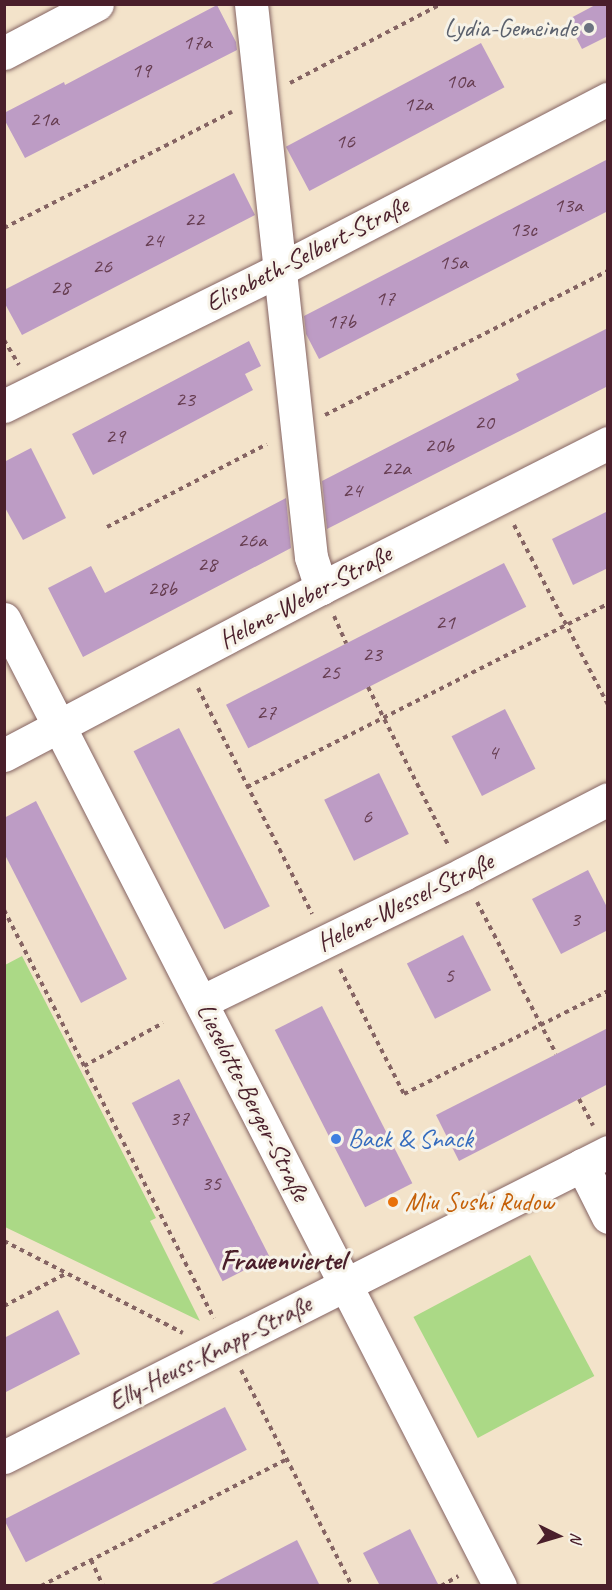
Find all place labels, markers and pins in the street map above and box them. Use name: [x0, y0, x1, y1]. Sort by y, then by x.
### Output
place label: Lydia-Gemeinde: [444, 12, 577, 44]
marker: Lydia-Gemeinde: [582, 21, 596, 35]
place label: Back & Snack: [348, 1123, 473, 1155]
marker: Back & Snack: [329, 1132, 343, 1146]
place label: Miu Sushi Rudow: [405, 1186, 554, 1218]
marker: Miu Sushi Rudow: [386, 1195, 400, 1209]

